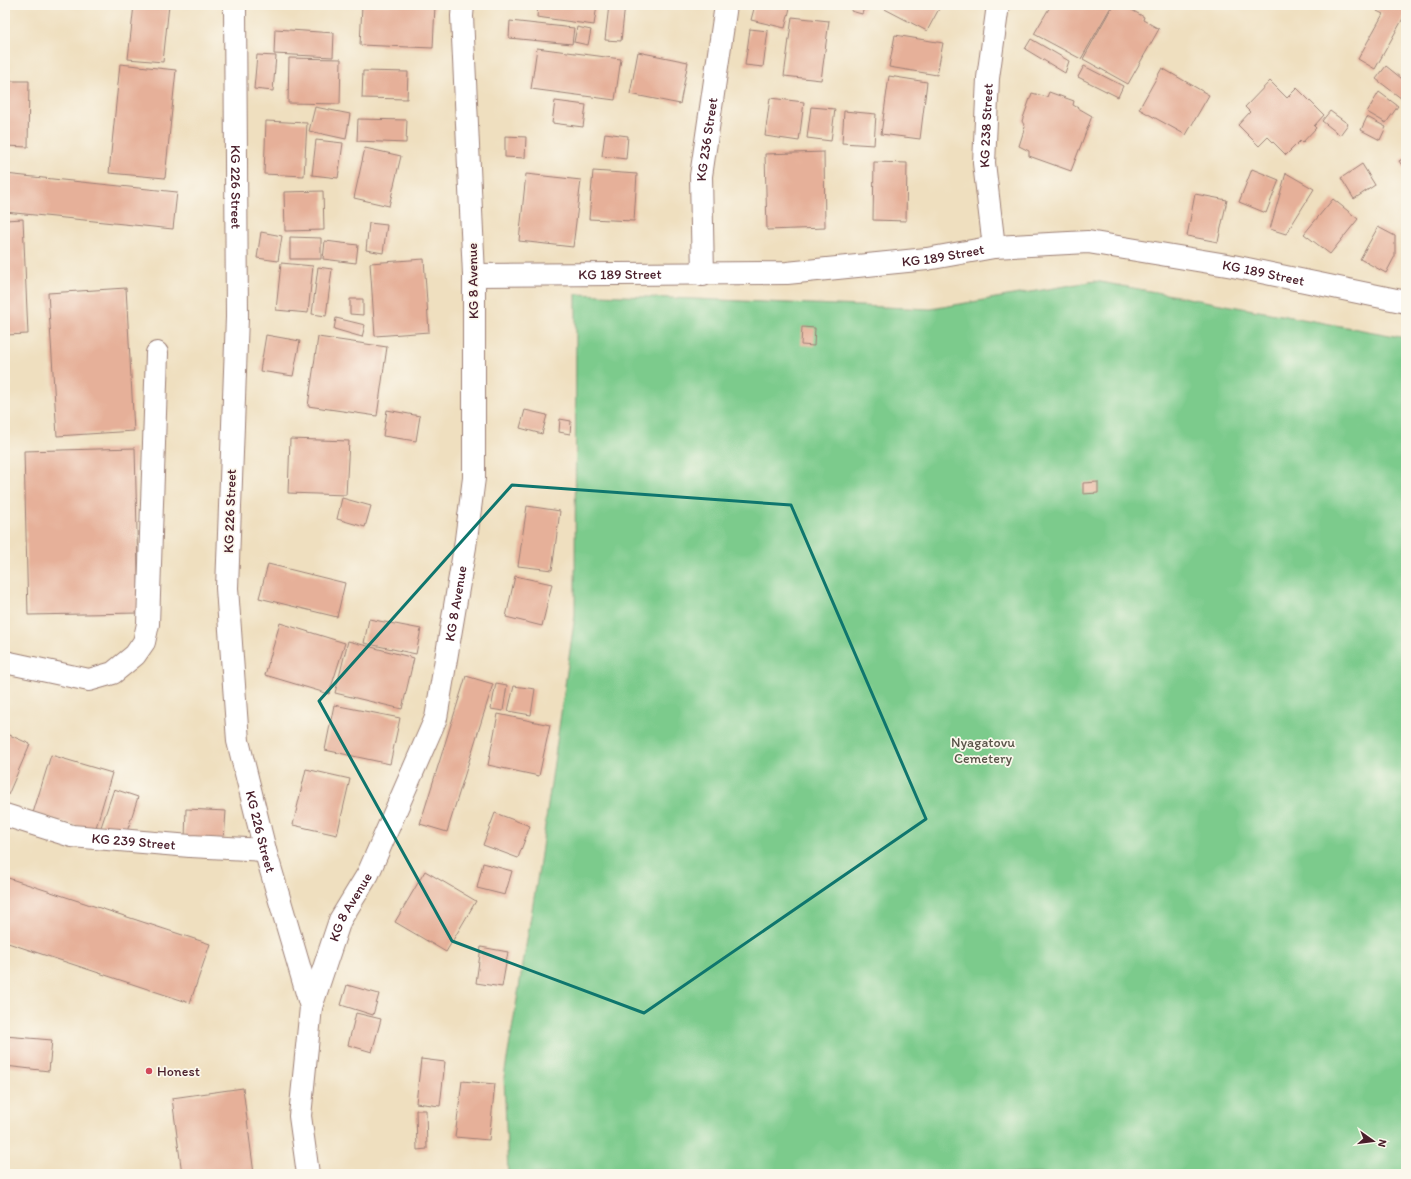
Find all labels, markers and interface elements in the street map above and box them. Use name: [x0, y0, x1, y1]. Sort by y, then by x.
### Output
street label: KG 238 Street: [975, 83, 996, 169]
street label: KG 236 Street: [692, 96, 721, 181]
street label: KG 226 Street: [227, 145, 245, 229]
street label: KG 189 Street: [901, 240, 986, 270]
street label: KG 8 Avenue: [464, 242, 482, 319]
street label: KG 189 Street: [1221, 256, 1306, 289]
street label: KG 189 Street: [578, 265, 662, 283]
street label: KG 226 Street: [220, 469, 240, 553]
street label: KG 8 Avenue: [441, 564, 470, 643]
park label: Nyagatovu Cemetery: [951, 734, 1015, 767]
street label: KG 226 Street: [242, 789, 280, 875]
street label: KG 239 Street: [91, 829, 176, 853]
street label: KG 8 Avenue: [325, 869, 376, 944]
place label: Honest: [157, 1063, 200, 1080]
marker: Honest: [144, 1066, 154, 1076]
north arrow: [1353, 1121, 1393, 1161]
text: N: [1375, 1138, 1389, 1148]

